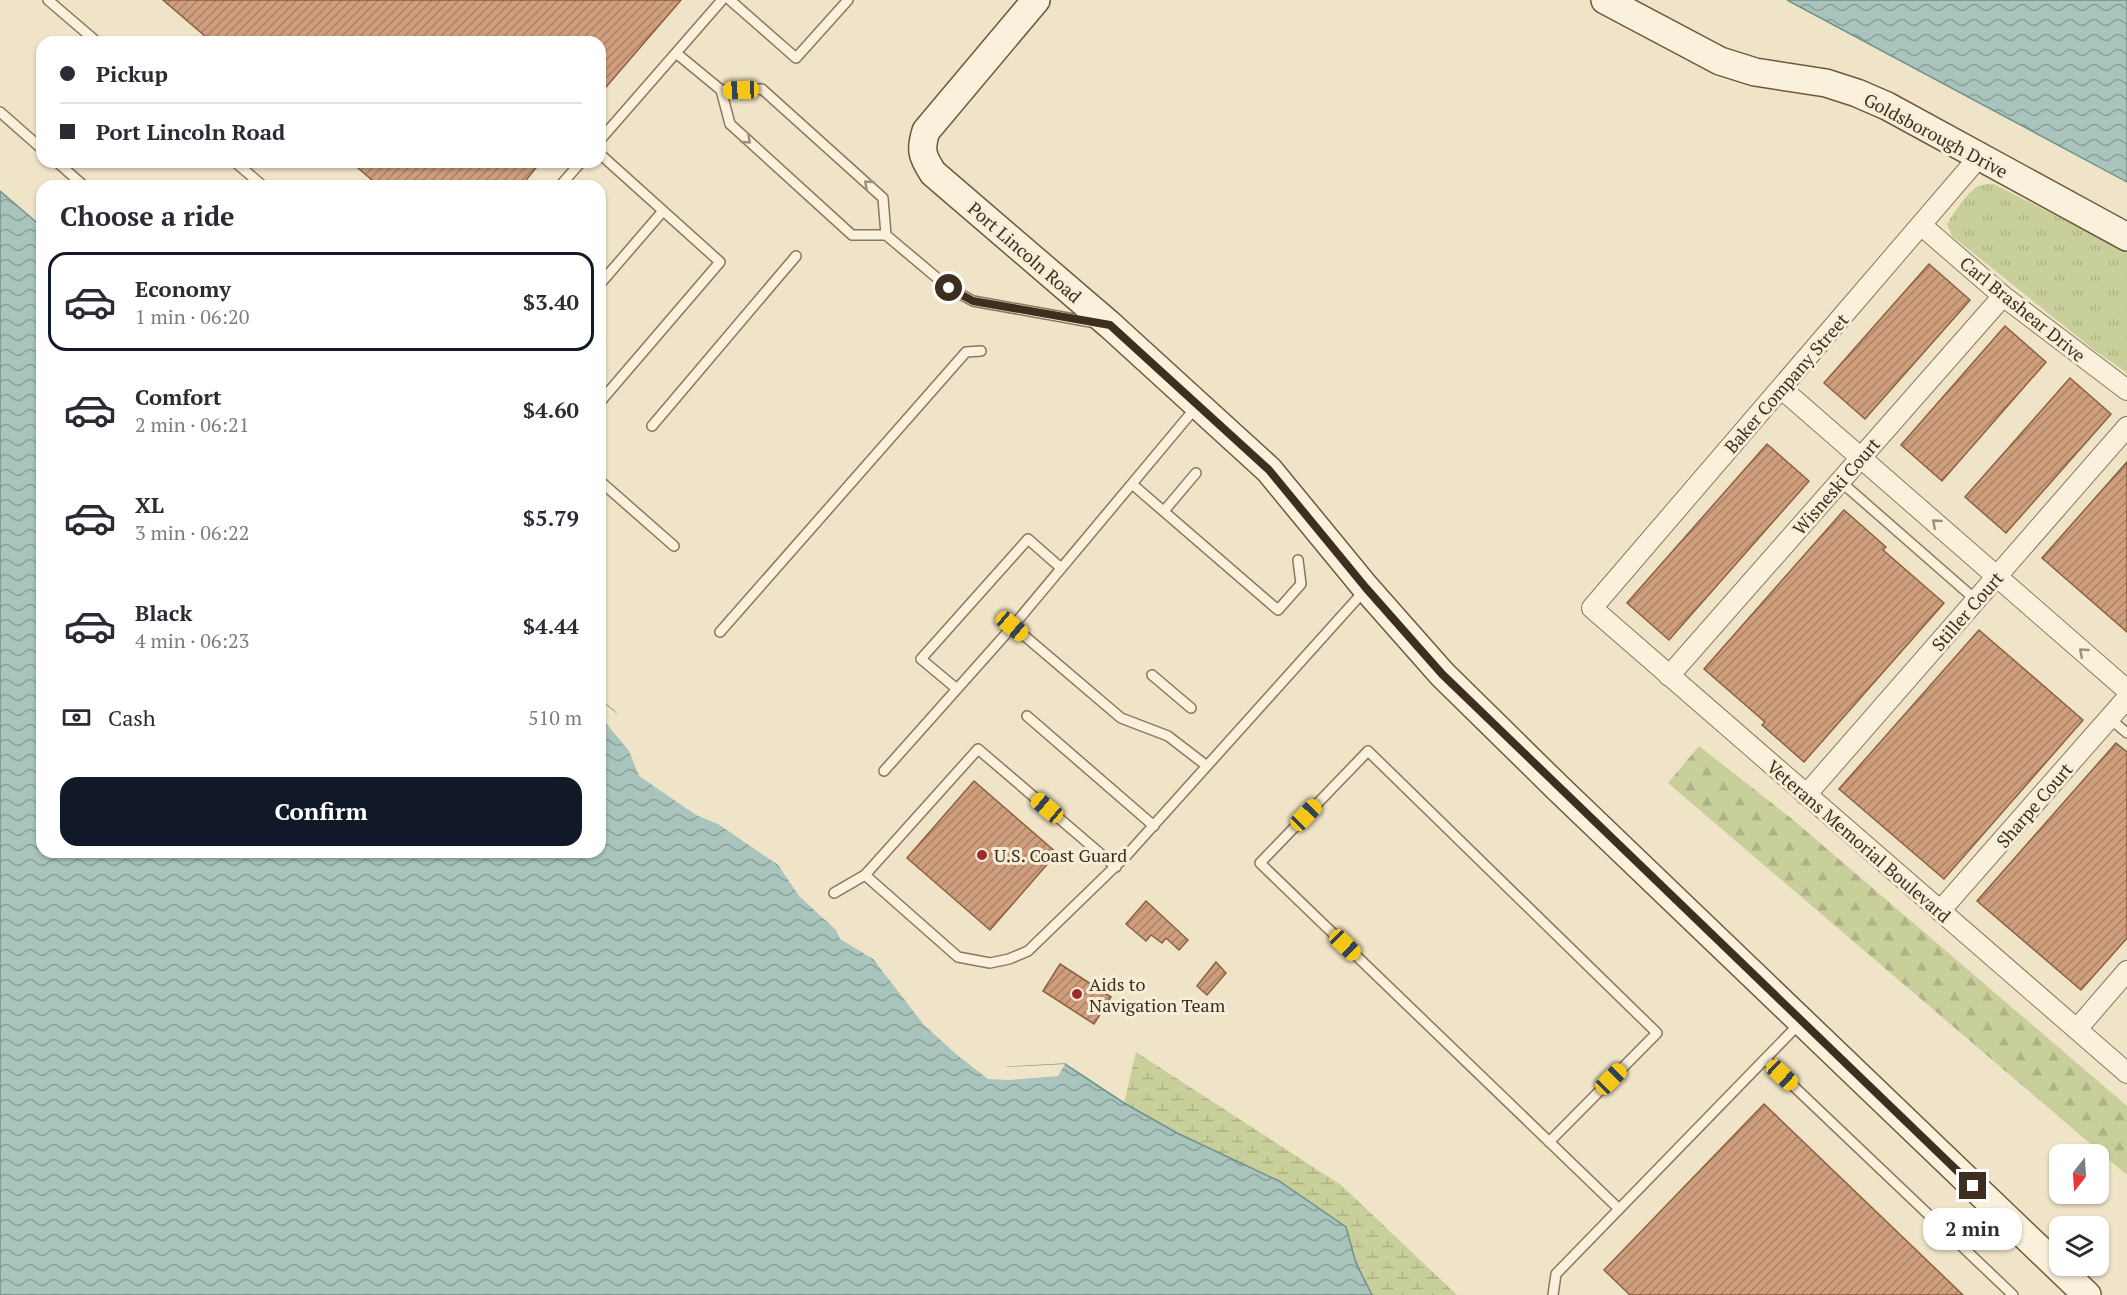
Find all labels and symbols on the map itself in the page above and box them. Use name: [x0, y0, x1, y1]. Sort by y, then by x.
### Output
car: [723, 80, 759, 100]
street label: Goldsborough Drive: [1860, 87, 2012, 183]
one-way arrow: [741, 133, 751, 144]
one-way arrow: [864, 180, 874, 191]
street label: Port Lincoln Road: [963, 196, 1087, 308]
street label: Carl Brashear Drive: [1955, 251, 2091, 367]
route start: [935, 274, 962, 301]
street label: Baker Company Street: [1719, 308, 1854, 458]
street label: Wisneski Court: [1787, 432, 1885, 540]
one-way arrow: [1932, 520, 1943, 531]
street label: Stiller Court: [1926, 566, 2008, 656]
car: [992, 608, 1032, 644]
one-way arrow: [2079, 648, 2090, 659]
street label: Veterans Memorial Boulevard: [1762, 754, 1956, 928]
street label: Sharpe Court: [1991, 757, 2078, 852]
car: [1027, 790, 1067, 826]
car: [1287, 796, 1325, 834]
place label: U.S. Coast Guard: [994, 843, 1127, 867]
marker: U.S. Coast Guard: [975, 848, 989, 862]
car: [1326, 926, 1364, 964]
place label: Aids to Navigation Team: [1089, 972, 1226, 1017]
marker: Aids to Navigation Team: [1070, 987, 1084, 1001]
car: [1763, 1056, 1801, 1094]
car: [1592, 1060, 1630, 1098]
north arrow: [2049, 1144, 2109, 1204]
route end: [1959, 1172, 1986, 1199]
callout: 2 min: [1924, 1207, 2022, 1249]

